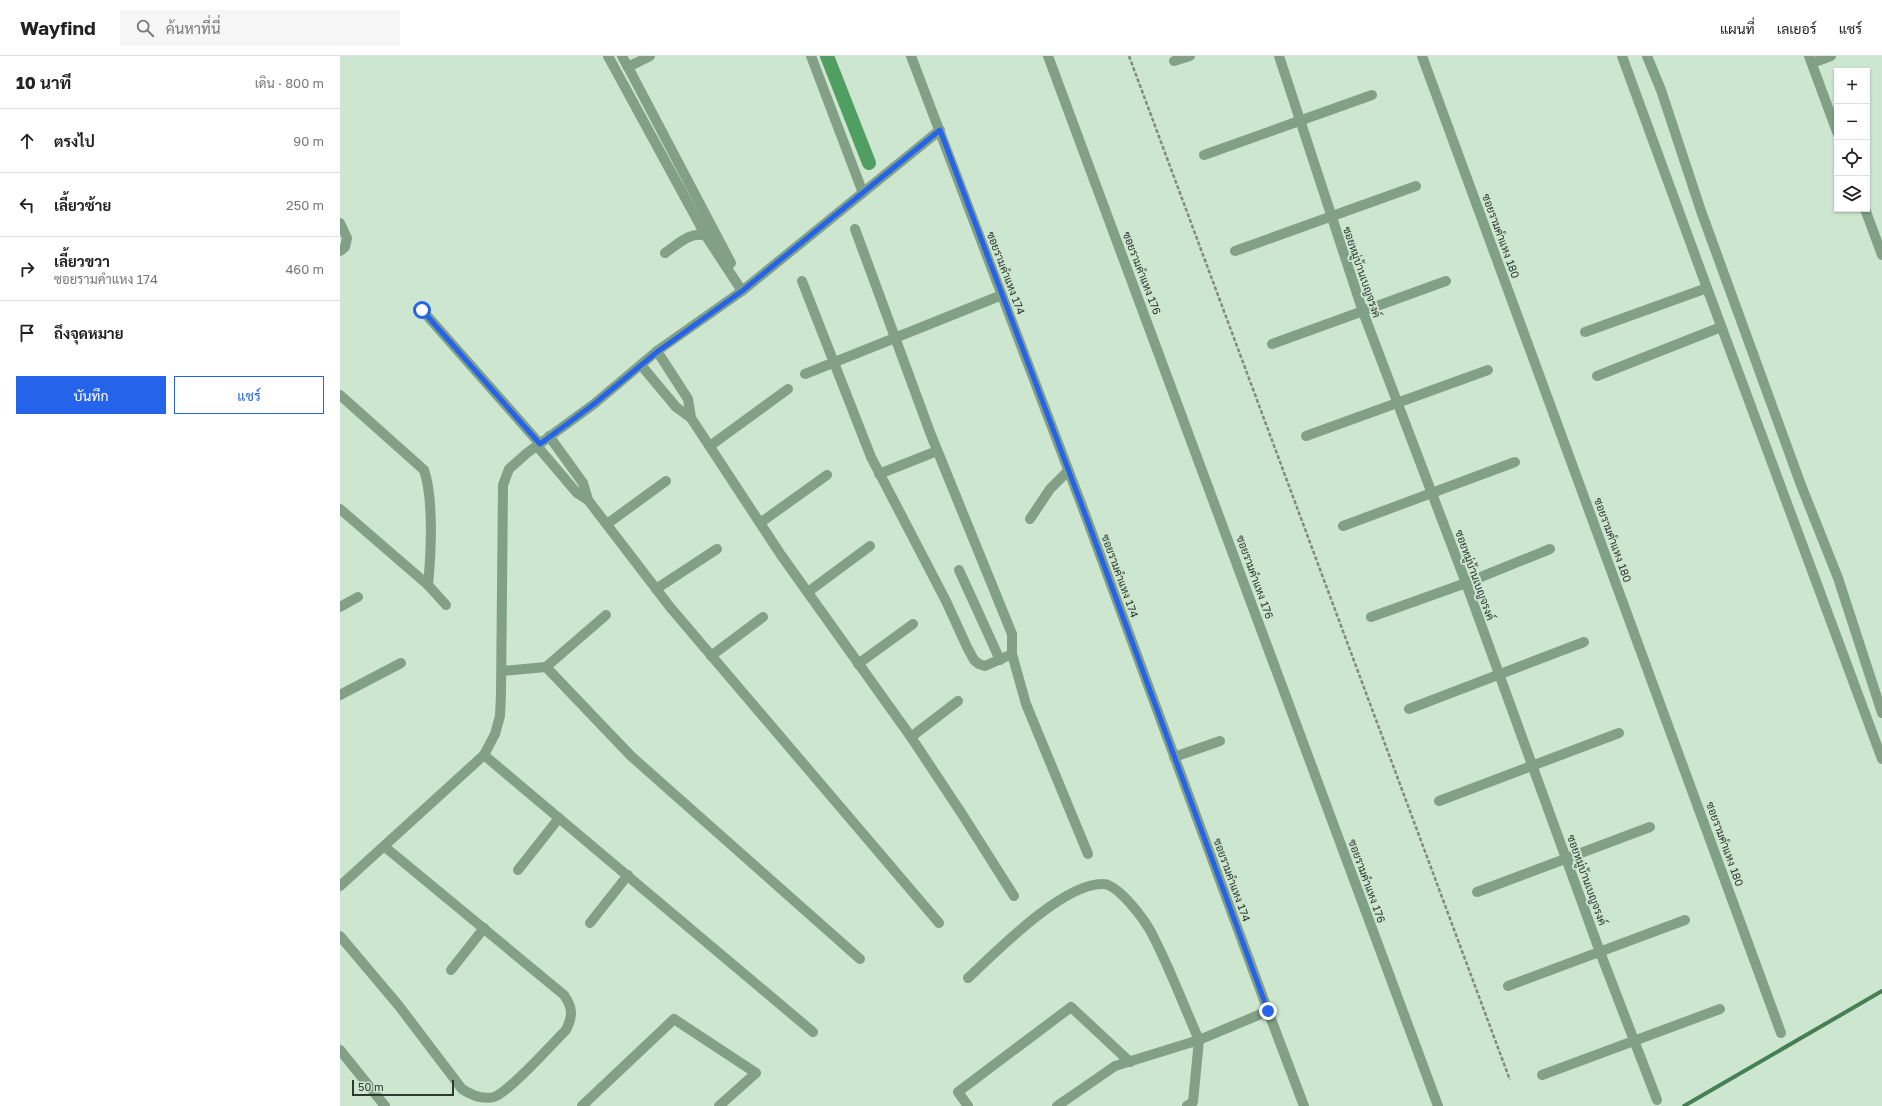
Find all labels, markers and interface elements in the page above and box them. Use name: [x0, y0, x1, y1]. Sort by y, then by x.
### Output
search box: [120, 10, 400, 46]
text: Wayfind: [20, 16, 96, 39]
icon: search: [134, 17, 156, 39]
text: ค้นหาที่นี่: [166, 19, 221, 37]
text: แผนที่: [1720, 20, 1755, 37]
text: เลเยอร์: [1777, 20, 1817, 37]
text: แชร์: [1839, 20, 1862, 37]
map controls: [1834, 68, 1870, 212]
button: +: [1834, 68, 1870, 104]
text: 10 นาที: [16, 72, 71, 93]
text: เดิน · 800 m: [255, 75, 324, 91]
button: −: [1834, 104, 1870, 140]
icon: ahead: [16, 130, 38, 152]
text: ตรงไป: [54, 132, 95, 150]
text: 90 m: [293, 133, 324, 149]
button: locate: [1834, 140, 1870, 176]
button: layers: [1834, 176, 1870, 212]
street label: ซอยรามคำแหง 180: [1480, 192, 1523, 280]
icon: left: [16, 194, 38, 216]
text: เลี้ยวซ้าย: [54, 196, 111, 214]
text: 250 m: [286, 197, 324, 213]
street label: ซอยหมู่บ้านเบญจรงค์: [1339, 224, 1385, 320]
street label: ซอยรามคำแหง 174: [985, 229, 1028, 316]
street label: ซอยรามคำแหง 176: [1121, 229, 1164, 316]
text: เลี้ยวขวา: [54, 252, 110, 270]
icon: right: [16, 258, 38, 280]
text: 460 m: [285, 261, 324, 277]
text: ซอยรามคำแหง 174: [54, 271, 158, 287]
route start: [413, 301, 431, 319]
icon: arrive: [16, 322, 38, 344]
text: ถึงจุดหมาย: [54, 324, 124, 342]
button: บันทึก: [16, 376, 166, 414]
button: แชร์: [174, 376, 324, 414]
street label: ซอยรามคำแหง 180: [1592, 496, 1635, 584]
street label: ซอยหมู่บ้านเบญจรงค์: [1451, 527, 1499, 623]
street label: ซอยรามคำแหง 174: [1099, 532, 1142, 620]
street label: ซอยรามคำแหง 176: [1234, 533, 1277, 621]
street label: ซอยรามคำแหง 180: [1704, 800, 1747, 888]
street label: ซอยหมู่บ้านเบญจรงค์: [1563, 832, 1611, 928]
street label: ซอยรามคำแหง 174: [1211, 836, 1254, 924]
street label: ซอยรามคำแหง 176: [1346, 837, 1389, 925]
route end: [1259, 1002, 1277, 1020]
scale bar: [352, 1078, 454, 1097]
text: 50 m: [358, 1080, 384, 1093]

